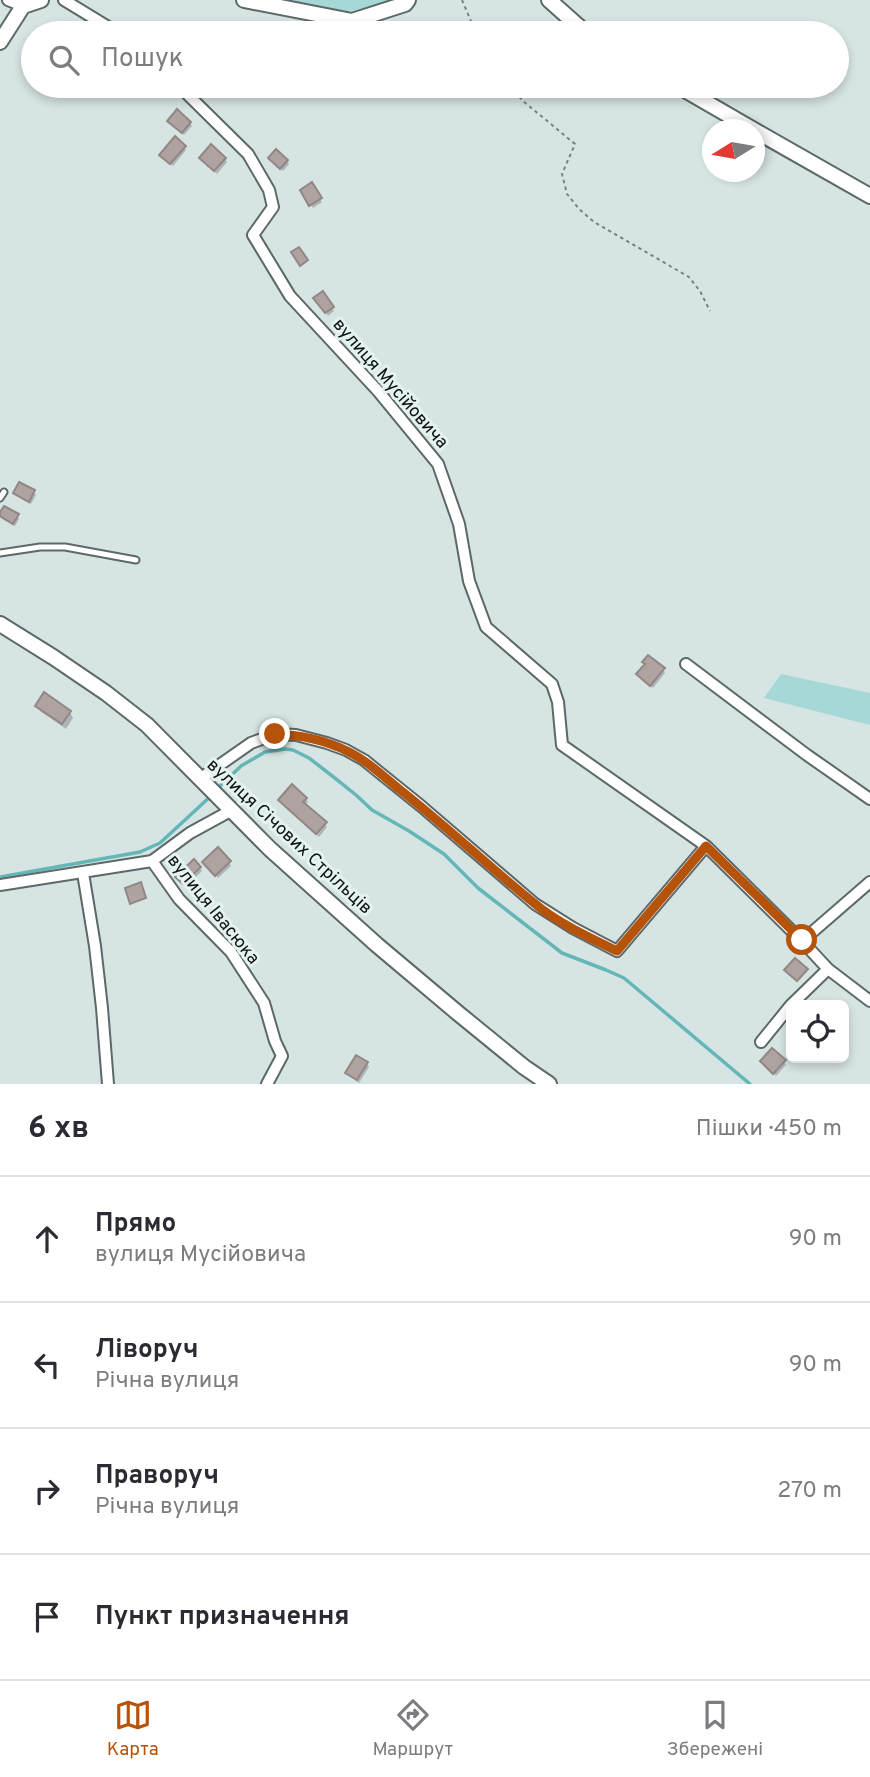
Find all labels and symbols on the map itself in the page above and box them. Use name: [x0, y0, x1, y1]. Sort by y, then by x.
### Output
north arrow: [702, 119, 765, 182]
street label: вулиця Мусійовича: [327, 314, 453, 454]
route end: [259, 718, 290, 749]
street label: вулиця Січових Стрільців: [201, 754, 377, 920]
street label: вулиця Івасюка: [161, 850, 264, 970]
route start: [786, 924, 817, 955]

